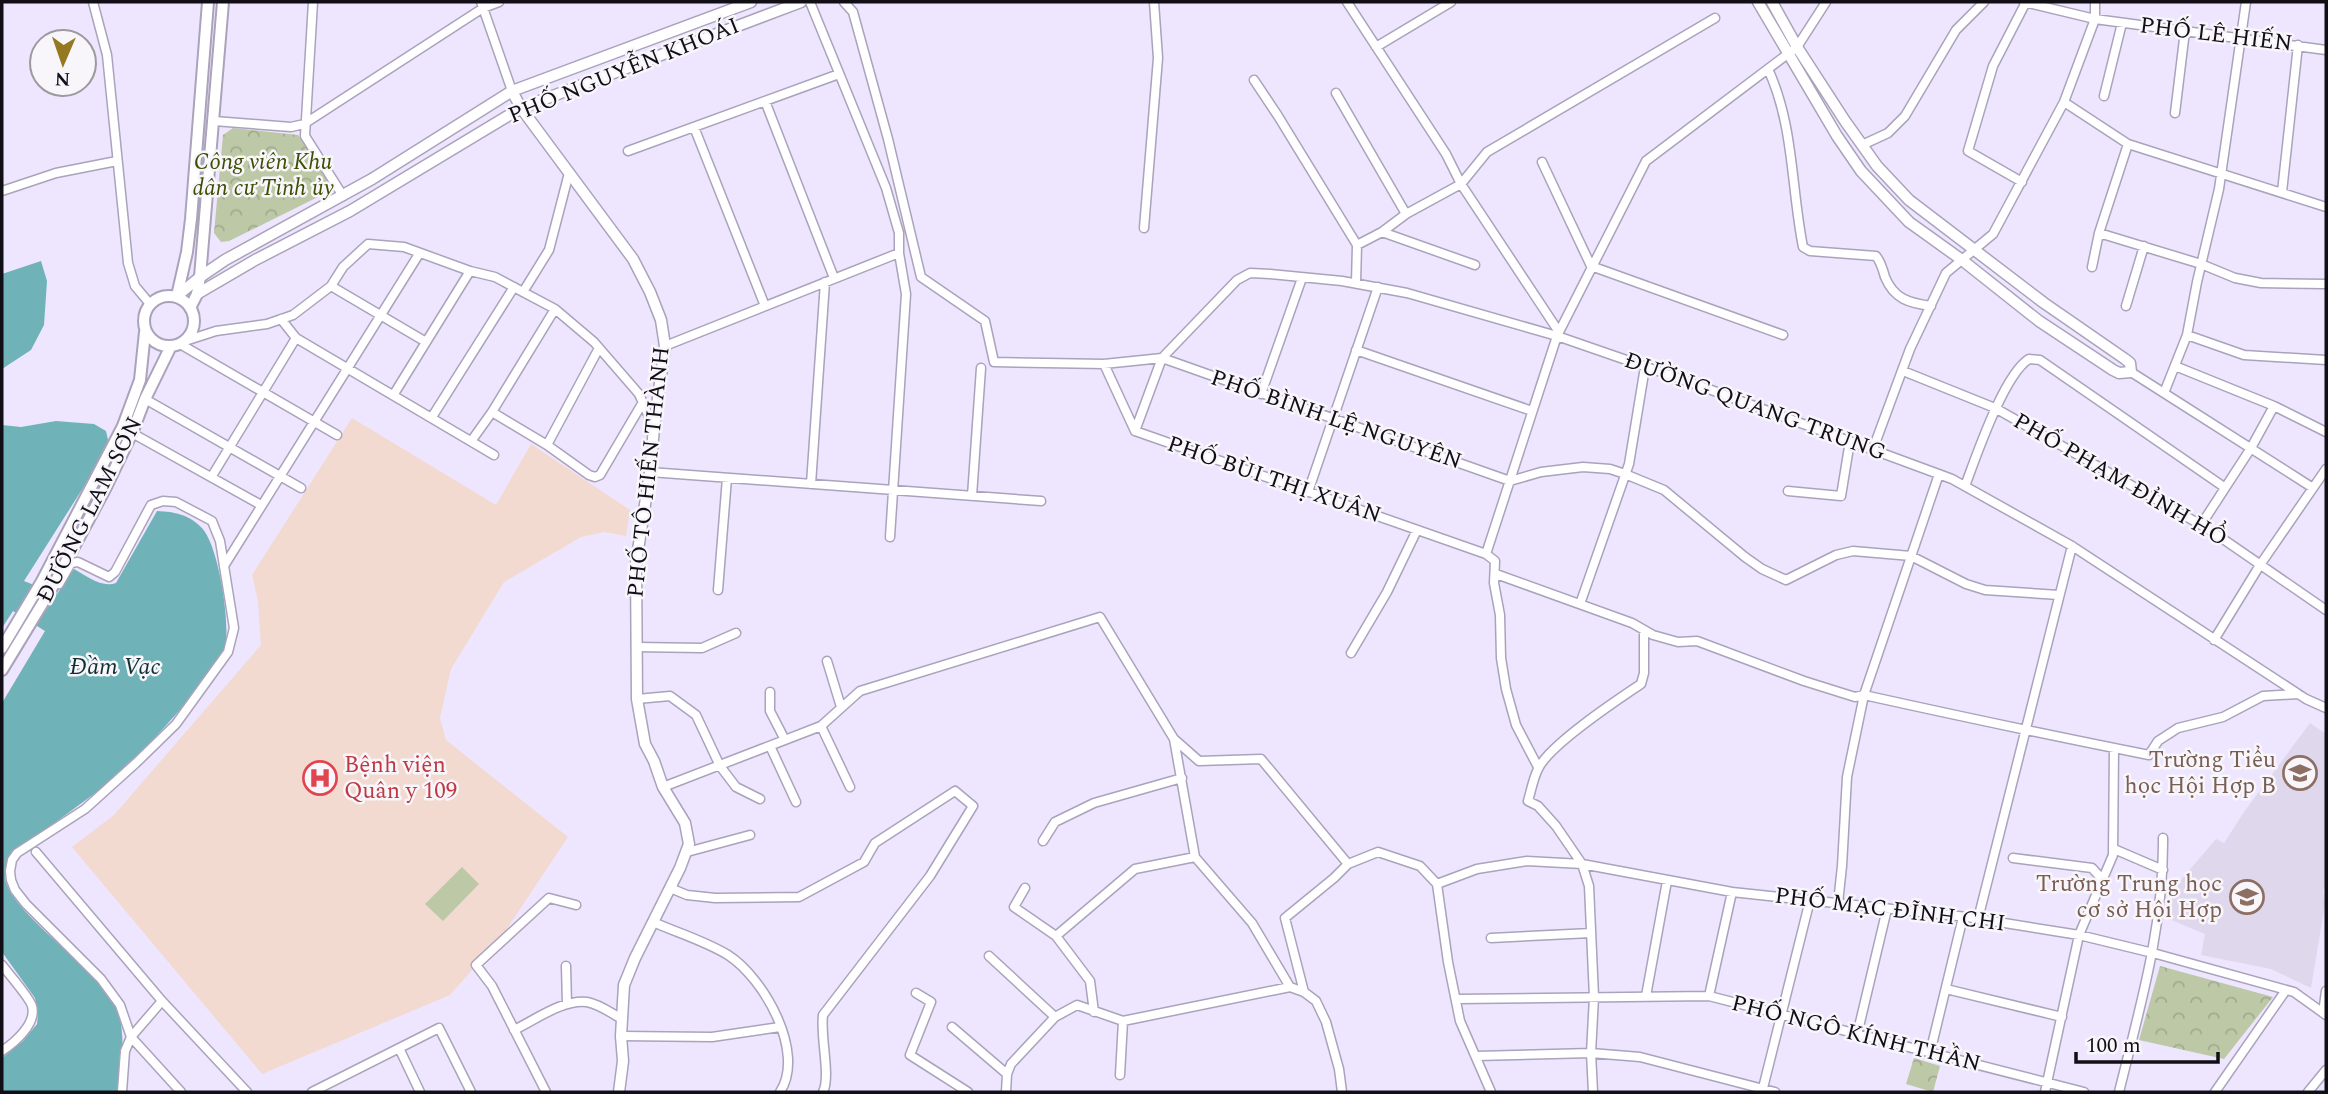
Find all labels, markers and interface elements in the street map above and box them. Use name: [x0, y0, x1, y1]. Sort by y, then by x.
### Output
street label: PHỐ NGUYỄN KHOÁI: [503, 8, 745, 133]
street label: PHỐ LÊ HIẾN: [2138, 8, 2294, 62]
north arrow: [28, 28, 98, 98]
text: N: [54, 64, 71, 93]
park label: Công viên Khu dân cư Tỉnh ủy: [192, 145, 334, 206]
street label: ĐƯỜNG QUANG TRUNG: [1619, 343, 1891, 471]
street label: PHỐ TÔ HIẾN THÀNH: [618, 345, 680, 599]
street label: PHỐ BÌNH LỆ NGUYÊN: [1206, 361, 1466, 479]
street label: PHỐ PHẠM ĐỈNH HỔ: [2006, 402, 2235, 556]
street label: ĐƯỜNG LAM SƠN: [28, 411, 152, 609]
street label: PHỐ BÙI THỊ XUÂN: [1162, 427, 1386, 533]
water label: Đầm Vạc: [69, 649, 161, 685]
place label: Trường Tiểu học Hội Hợp B: [2124, 743, 2276, 804]
place label: Bệnh viện Quân y 109: [344, 748, 457, 809]
school or university icon: Trường Tiểu học Hội Hợp B: [2281, 754, 2319, 792]
hospital icon: Bệnh viện Quân y 109: [301, 759, 339, 797]
place label: Trường Trung học cơ sở Hội Hợp: [2036, 867, 2222, 928]
street label: PHỐ MẠC ĐĨNH CHI: [1773, 878, 2007, 942]
school or university icon: Trường Trung học cơ sở Hội Hợp: [2228, 878, 2266, 916]
street label: PHỐ NGÔ KÍNH THẦN: [1728, 986, 1984, 1082]
scale bar: [2076, 1020, 2218, 1064]
text: 100 m: [2086, 1030, 2141, 1062]

